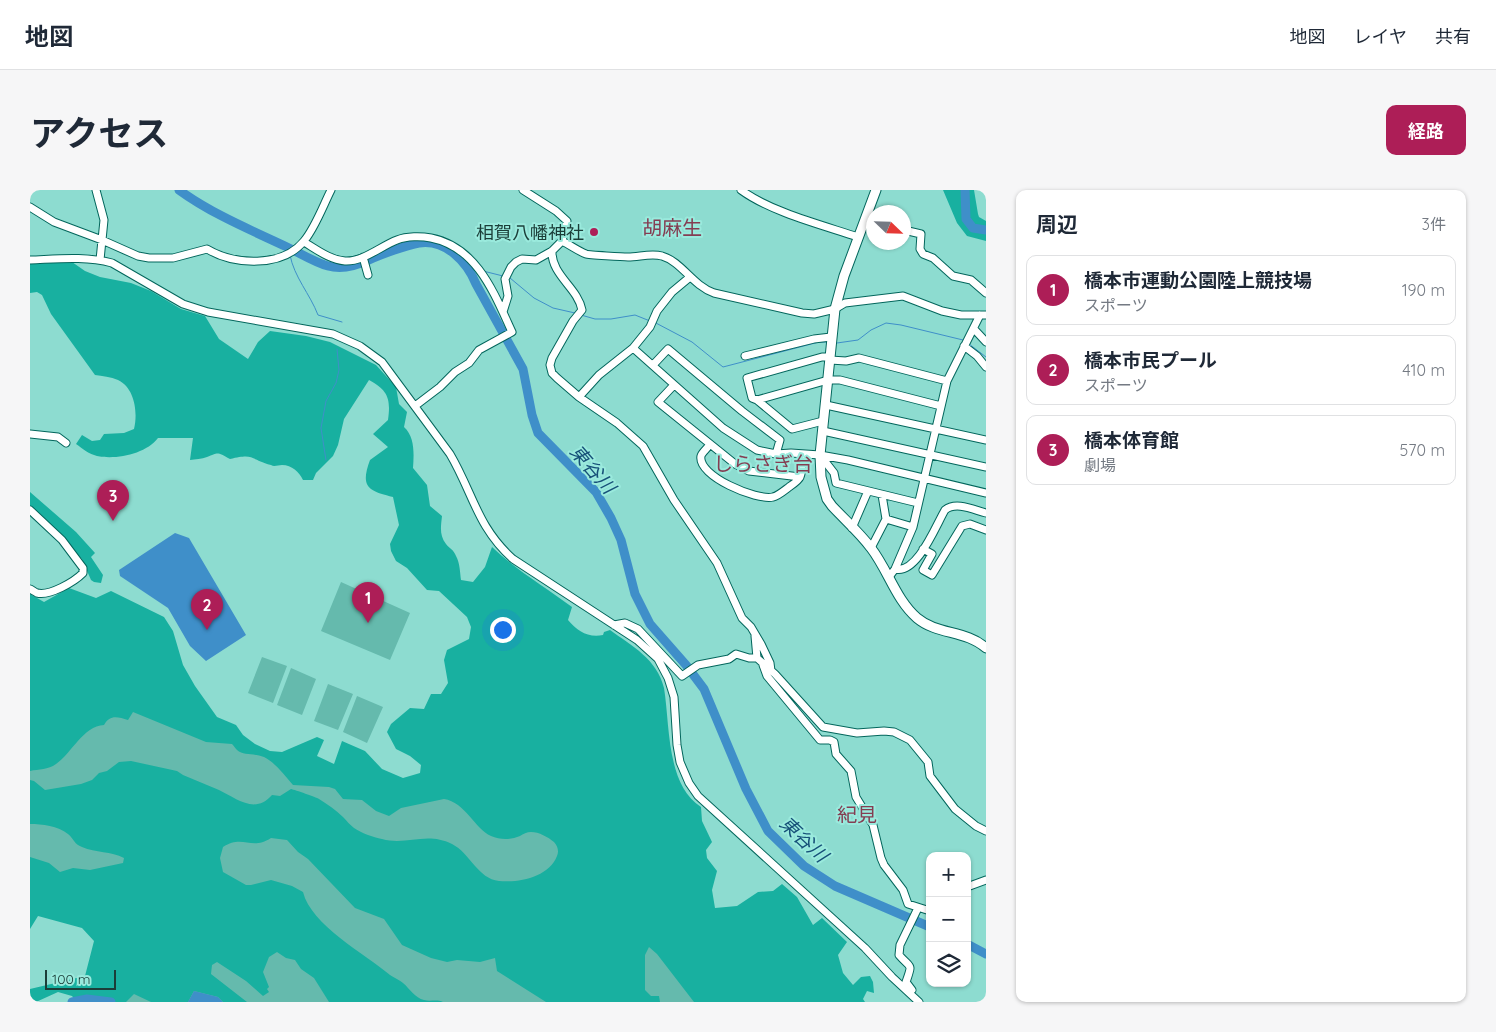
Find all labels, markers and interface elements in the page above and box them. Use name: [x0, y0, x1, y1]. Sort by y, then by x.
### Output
text: 地図: [25, 21, 73, 51]
text: 地図: [1290, 25, 1326, 48]
text: レイヤ: [1354, 25, 1407, 48]
text: 共有: [1435, 25, 1471, 48]
button: 経路: [1386, 105, 1466, 155]
text: アクセス: [30, 111, 168, 155]
north arrow: [866, 205, 911, 250]
text: 周辺: [1036, 211, 1078, 237]
text: 3件: [1422, 214, 1446, 234]
district label: 胡麻生: [642, 215, 702, 240]
place label: 相賀八幡神社: [476, 221, 584, 244]
marker: 相賀八幡神社: [588, 226, 600, 238]
text: 橋本市運動公園陸上競技場: [1084, 268, 1312, 292]
text: 1: [1050, 280, 1056, 300]
text: 190 m: [1402, 280, 1445, 300]
text: スポーツ: [1084, 295, 1148, 315]
text: 橋本市民プール: [1084, 348, 1217, 372]
text: 2: [1048, 360, 1058, 380]
text: 410 m: [1402, 360, 1445, 380]
text: スポーツ: [1084, 375, 1148, 395]
text: 橋本体育館: [1084, 428, 1179, 452]
water label: 東谷川: [565, 440, 622, 500]
text: 3: [1049, 440, 1057, 460]
text: 570 m: [1400, 440, 1445, 460]
district label: しらさぎ台: [713, 451, 813, 476]
text: 劇場: [1084, 455, 1116, 475]
pin: 3: [97, 480, 129, 521]
pin: 1: [352, 582, 384, 623]
pin: 2: [191, 589, 223, 630]
your location: [490, 617, 516, 643]
district label: 紀見: [837, 802, 877, 827]
water label: 東谷川: [775, 811, 834, 869]
map controls: [926, 852, 971, 987]
button: +: [926, 852, 971, 897]
button: −: [926, 897, 971, 942]
button: layers: [926, 942, 971, 987]
scale bar: [45, 967, 116, 990]
text: 100 m: [52, 970, 90, 988]

